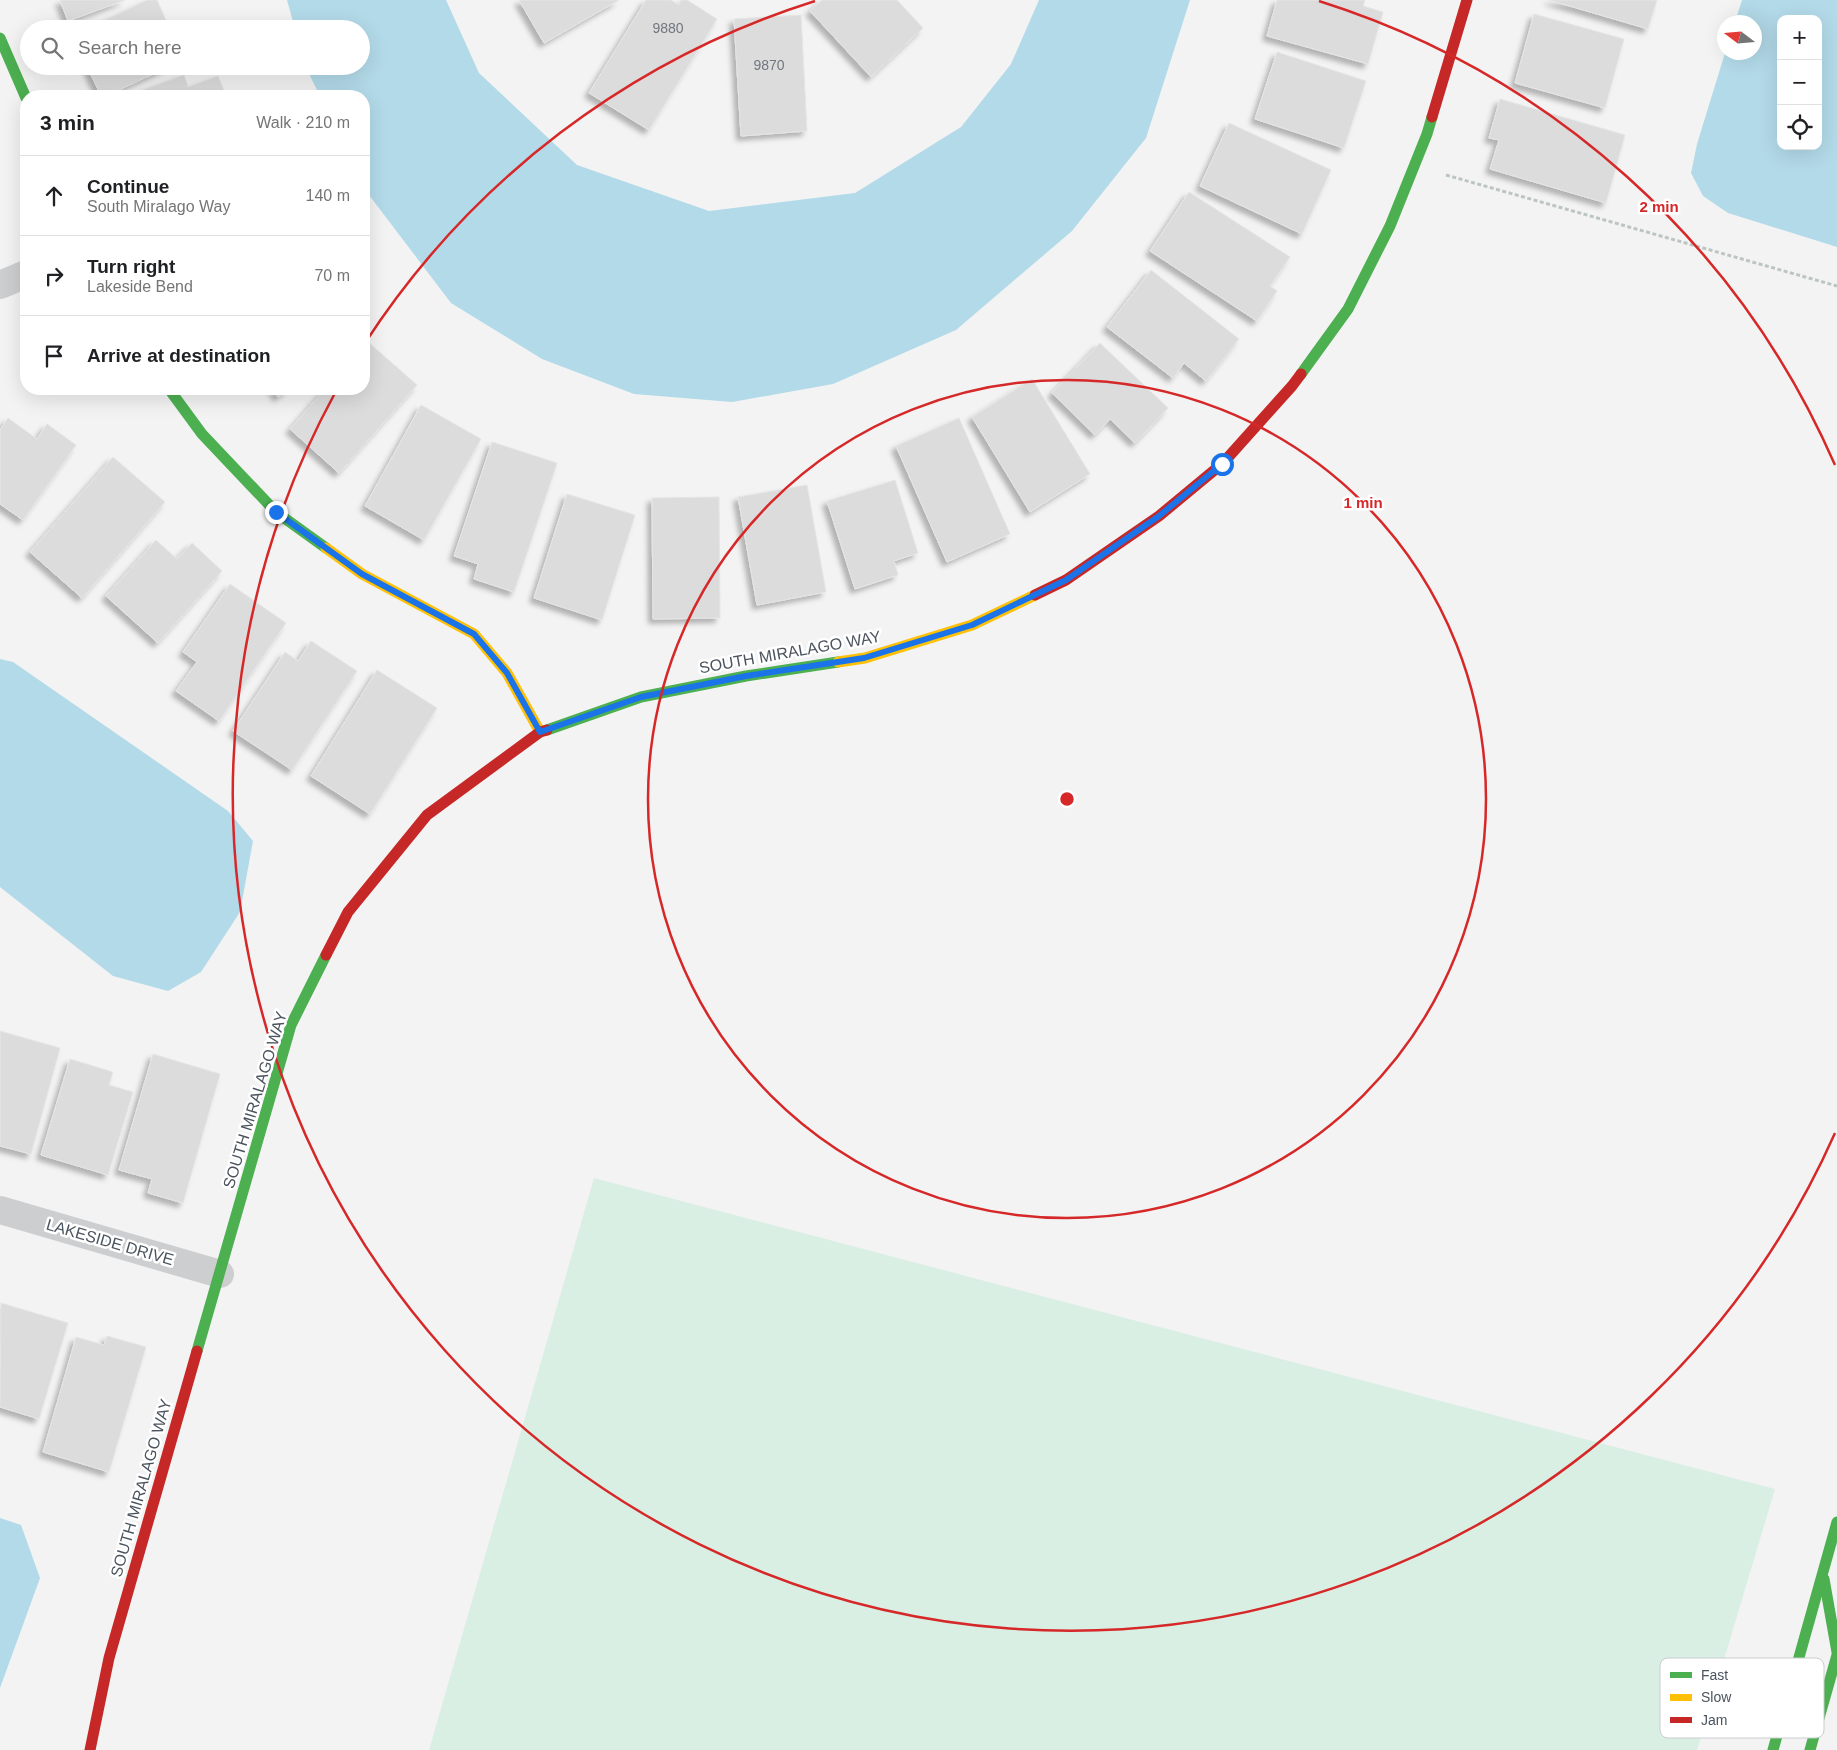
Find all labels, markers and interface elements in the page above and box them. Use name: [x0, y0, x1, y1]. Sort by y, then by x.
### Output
north arrow: [1717, 15, 1762, 60]
map controls: [1777, 15, 1822, 150]
button: +: [1777, 15, 1822, 60]
search box: [20, 20, 370, 75]
house number: 9880: [652, 20, 684, 36]
icon: search: [38, 34, 66, 62]
text: Search here: [78, 37, 182, 58]
house number: 9870: [753, 57, 785, 73]
button: −: [1777, 60, 1822, 105]
button: locate: [1777, 105, 1822, 150]
text: 3 min: [40, 111, 95, 134]
text: Walk · 210 m: [256, 114, 350, 131]
text: Continue: [87, 176, 169, 197]
icon: ahead: [40, 182, 68, 210]
text: 140 m: [306, 187, 350, 204]
text: South Miralago Way: [87, 198, 230, 215]
text: 2 min: [1639, 198, 1679, 215]
text: Turn right: [87, 256, 175, 277]
icon: right: [40, 262, 68, 290]
text: 70 m: [314, 267, 350, 284]
text: Lakeside Bend: [87, 278, 193, 295]
icon: arrive: [40, 342, 68, 370]
text: Arrive at destination: [87, 345, 271, 366]
route start: [1211, 453, 1234, 476]
text: 1 min: [1343, 494, 1383, 511]
route end: [265, 501, 288, 524]
street label: SOUTH MIRALAGO WAY: [698, 628, 882, 676]
centre of rings: [1058, 790, 1076, 808]
street label: SOUTH MIRALAGO WAY: [220, 1009, 290, 1190]
street label: LAKESIDE DRIVE: [44, 1216, 176, 1268]
street label: SOUTH MIRALAGO WAY: [107, 1397, 175, 1579]
legend: [1660, 1658, 1824, 1738]
text: Fast: [1701, 1667, 1728, 1683]
text: Slow: [1701, 1689, 1732, 1705]
text: Jam: [1701, 1712, 1727, 1728]

